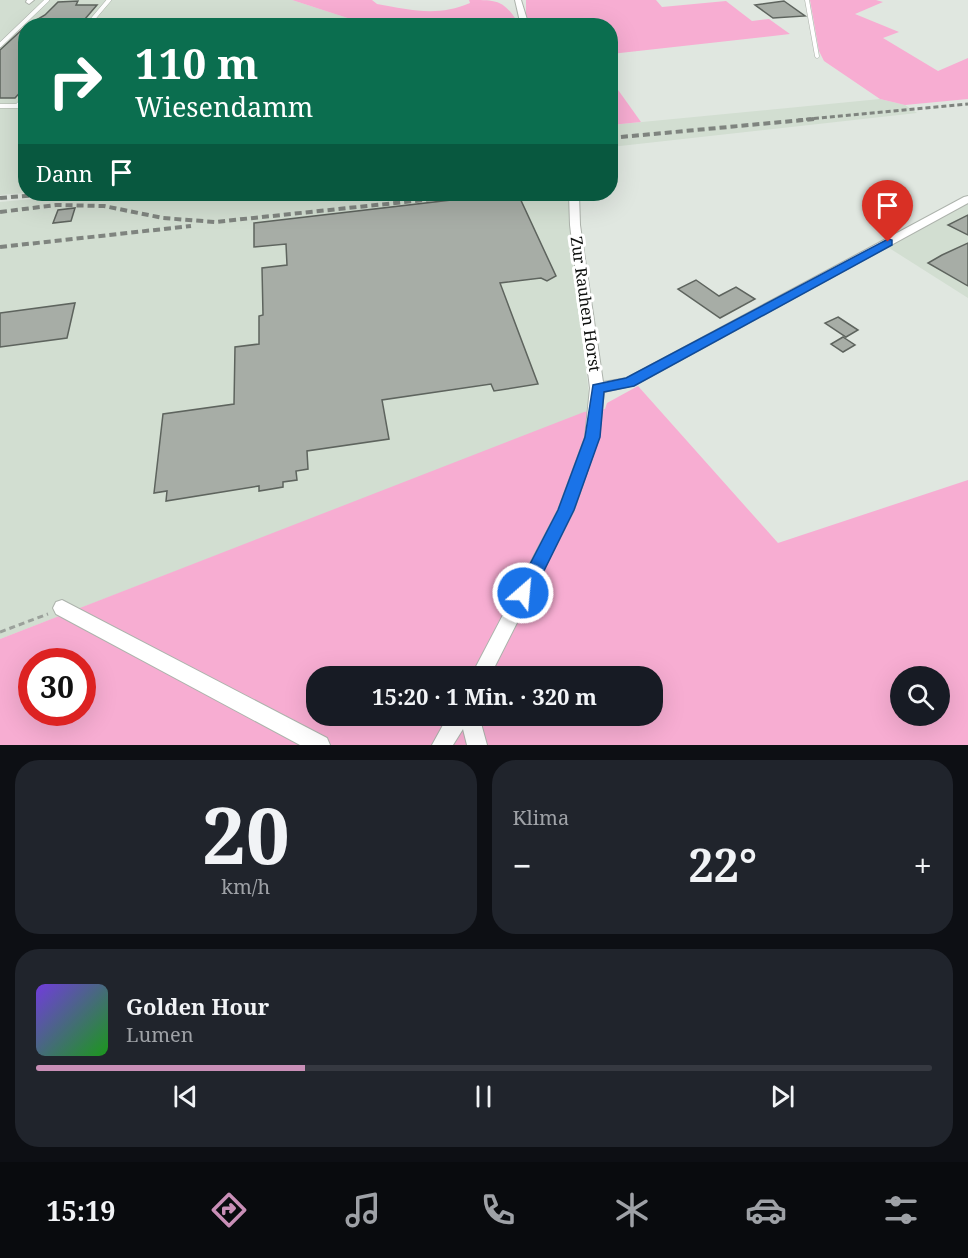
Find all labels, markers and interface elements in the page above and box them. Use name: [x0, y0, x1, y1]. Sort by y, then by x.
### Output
text: 110 m: [135, 34, 259, 91]
icon: right: [36, 42, 114, 120]
text: Wiesendamm: [135, 88, 313, 125]
icon: arrive: [105, 156, 138, 189]
text: Dann: [36, 158, 93, 188]
pin: [862, 180, 913, 242]
icon: arrive: [871, 189, 904, 222]
street label: Zur Rauhen Horst: [566, 235, 606, 373]
position arrow: [491, 561, 555, 625]
speed limit sign: 30: [18, 648, 96, 726]
map controls: [890, 666, 950, 726]
button: search: [890, 666, 950, 726]
text: 15:20 · 1 Min. · 320 m: [372, 681, 597, 711]
text: 20: [202, 781, 290, 887]
text: Klima: [513, 804, 569, 831]
text: 22°: [688, 834, 757, 895]
text: −: [513, 843, 532, 888]
text: +: [914, 843, 932, 888]
text: km/h: [221, 873, 270, 900]
text: Golden Hour: [126, 991, 269, 1021]
text: Lumen: [126, 1021, 194, 1048]
icon: previous: [169, 1080, 202, 1113]
icon: pause: [467, 1080, 500, 1113]
icon: next: [766, 1080, 799, 1113]
icon: directions: [208, 1189, 250, 1231]
icon: music: [342, 1189, 384, 1231]
icon: phone: [477, 1189, 519, 1231]
icon: climate: [611, 1189, 653, 1231]
icon: car: [745, 1189, 787, 1231]
icon: filters: [880, 1189, 922, 1231]
text: 15:19: [46, 1192, 115, 1229]

